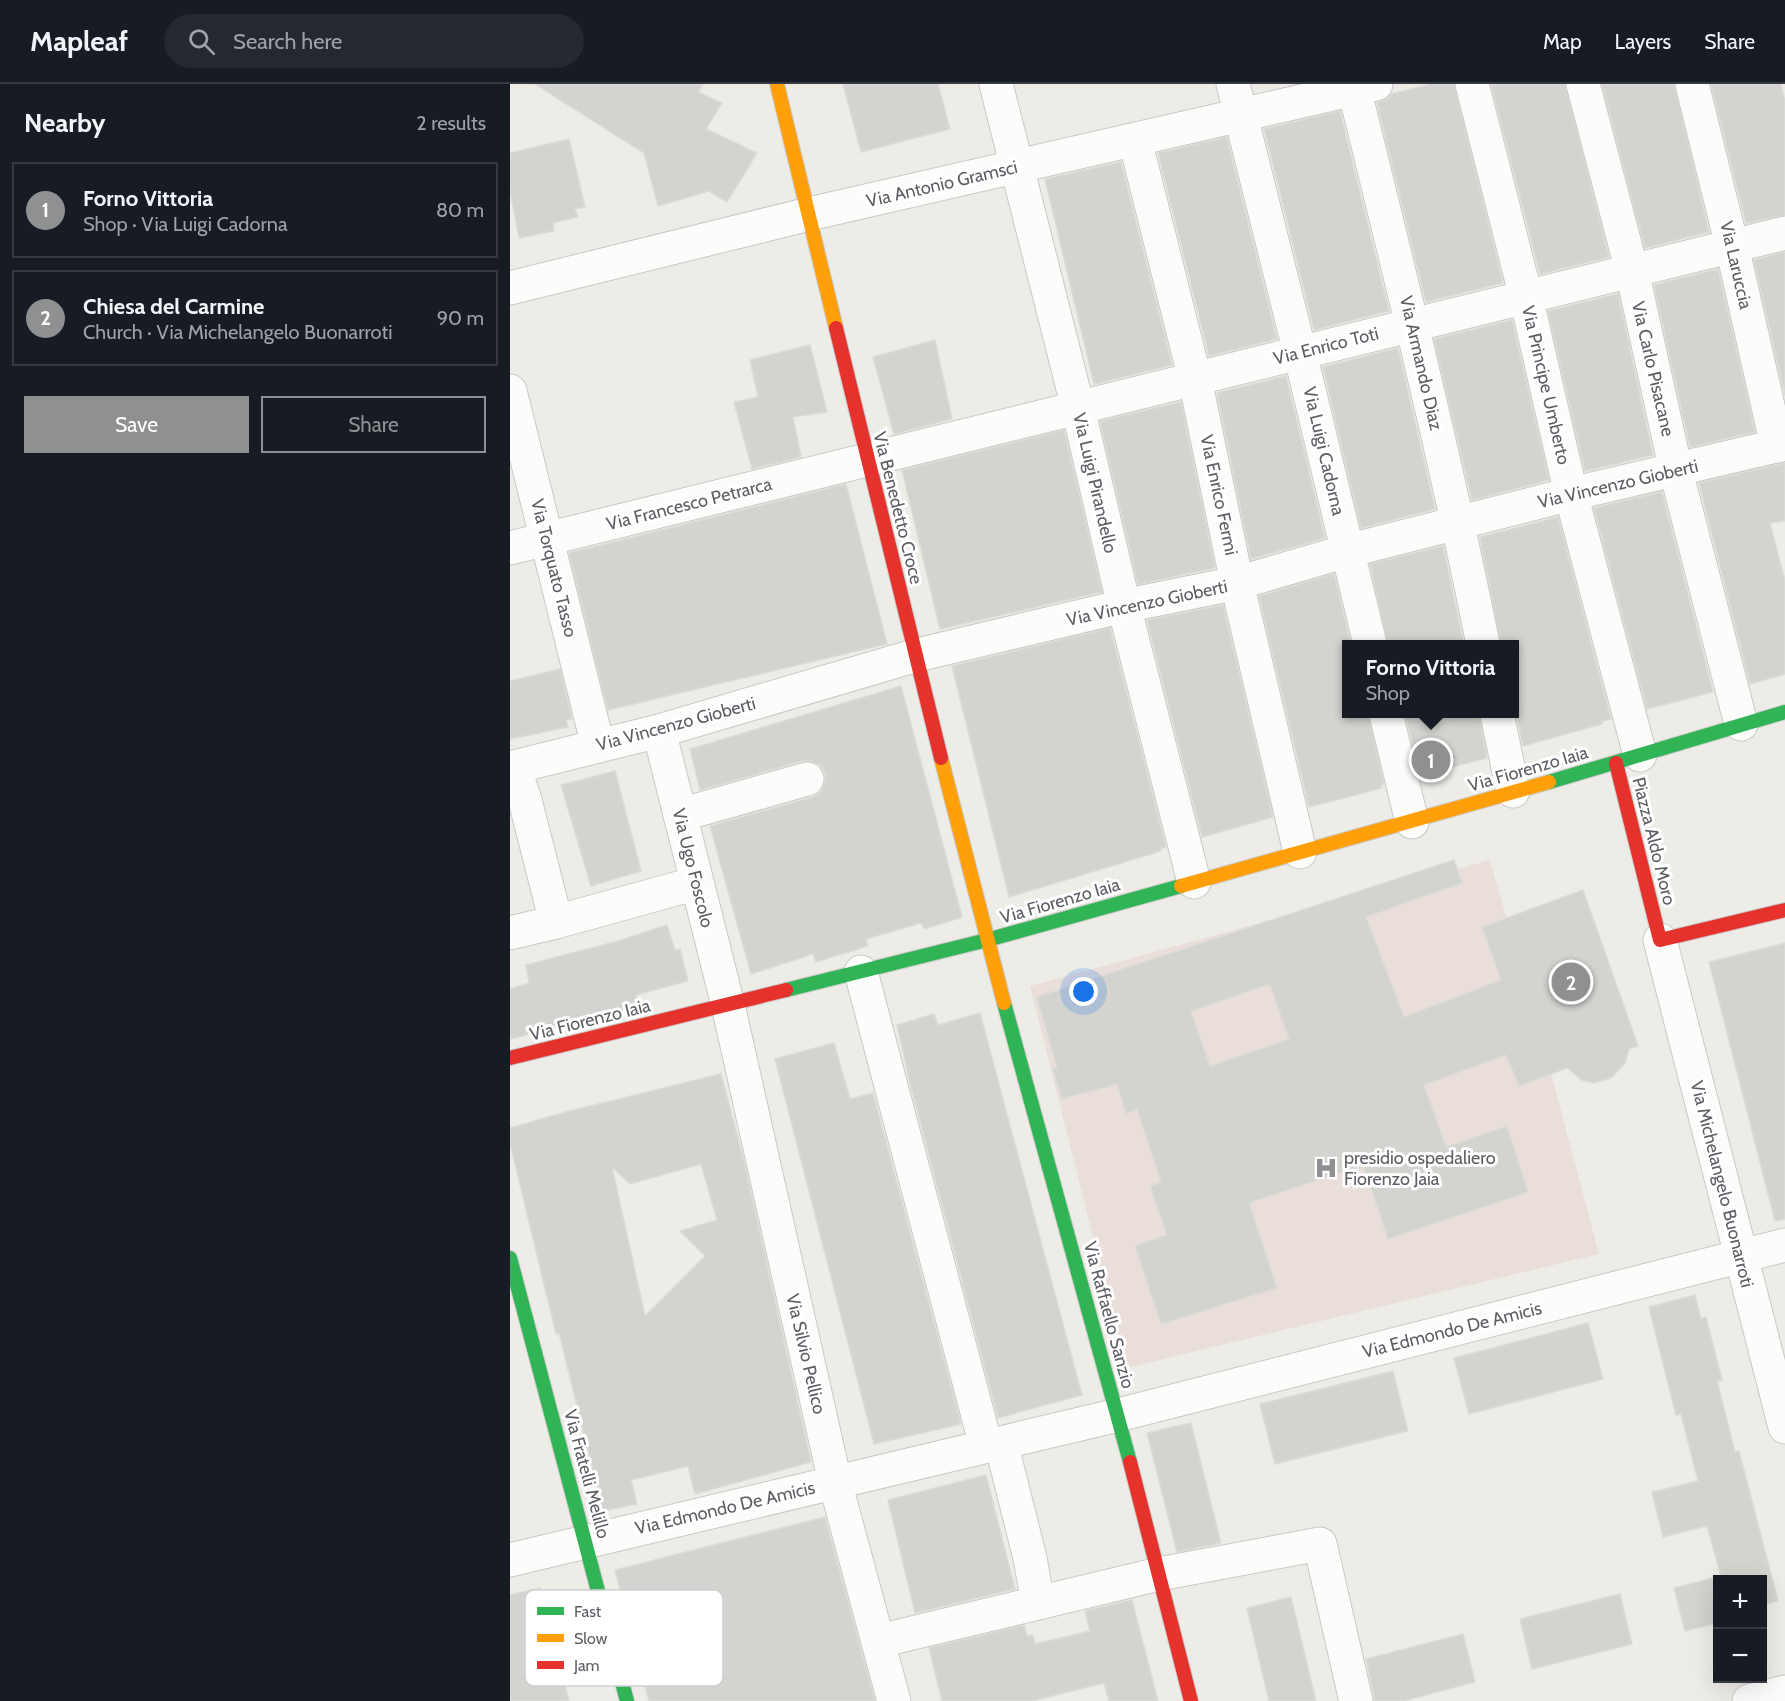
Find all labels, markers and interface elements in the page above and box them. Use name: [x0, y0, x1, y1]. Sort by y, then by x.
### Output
search box: [164, 14, 584, 68]
text: Mapleaf: [30, 24, 128, 58]
icon: search: [185, 25, 218, 58]
text: Search here: [233, 28, 342, 55]
text: Map: [1543, 29, 1582, 54]
text: Layers: [1615, 29, 1671, 54]
text: Share: [1704, 29, 1755, 54]
text: Nearby: [24, 107, 105, 139]
text: 2 results: [416, 111, 486, 135]
street label: Via Antonio Gramsci: [864, 156, 1020, 212]
text: Forno Vittoria: [83, 185, 213, 212]
text: 1: [42, 198, 49, 222]
text: 80 m: [436, 198, 484, 222]
text: Shop · Via Luigi Cadorna: [83, 212, 288, 236]
street label: Via Laruccia: [1715, 219, 1757, 312]
text: Chiesa del Carmine: [83, 293, 264, 320]
street label: Via Armando Diaz: [1395, 294, 1447, 433]
street label: Via Carlo Pisacane: [1627, 299, 1679, 439]
street label: Via Principe Umberto: [1517, 303, 1575, 467]
text: 2: [40, 306, 51, 330]
text: 90 m: [437, 306, 484, 330]
text: Church · Via Michelangelo Buonarroti: [83, 320, 392, 344]
street label: Via Enrico Toti: [1271, 322, 1381, 370]
street label: Via Luigi Cadorna: [1298, 384, 1350, 518]
button: Save: [24, 396, 249, 453]
button: Share: [261, 396, 486, 453]
street label: Via Luigi Pirandello: [1068, 411, 1122, 555]
street label: Via Benedetto Croce: [868, 429, 928, 587]
street label: Via Enrico Fermi: [1195, 433, 1243, 557]
street label: Via Vincenzo Gioberti: [1536, 455, 1700, 513]
street label: Via Francesco Petrarca: [604, 473, 774, 535]
street label: Via Torquato Tasso: [526, 497, 582, 639]
street label: Via Vincenzo Gioberti: [1065, 575, 1229, 631]
popup: [1342, 640, 1519, 718]
text: Forno Vittoria: [1365, 654, 1496, 681]
text: Shop: [1365, 681, 1410, 705]
street label: Via Vincenzo Gioberti: [594, 692, 758, 756]
pin: 1: [1412, 738, 1450, 782]
street label: Via Fiorenzo Iaia: [1465, 741, 1591, 797]
street label: Piazza Aldo Moro: [1627, 775, 1681, 907]
street label: Via Ugo Foscolo: [668, 806, 718, 930]
street label: Via Fiorenzo Iaia: [997, 873, 1123, 929]
pin: 2: [1552, 960, 1590, 1004]
your location: [1069, 977, 1098, 1006]
street label: Via Fiorenzo Iaia: [527, 994, 653, 1046]
street label: Via Michelangelo Buonarroti: [1686, 1078, 1758, 1290]
place label: presidio ospedaliero Fiorenzo Jaia: [1344, 1147, 1496, 1190]
hospital icon: presidio ospedaliero Fiorenzo Jaia: [1313, 1155, 1339, 1181]
street label: Via Raffaello Sanzio: [1079, 1239, 1139, 1391]
street label: Via Silvio Pellico: [781, 1292, 831, 1416]
street label: Via Edmondo De Amicis: [1360, 1297, 1544, 1363]
street label: Via Fratelli Melillo: [559, 1407, 615, 1541]
street label: Via Edmondo De Amicis: [633, 1477, 817, 1539]
map controls: [1713, 1575, 1767, 1683]
button: +: [1713, 1575, 1767, 1629]
legend: [525, 1590, 723, 1686]
text: Fast: [574, 1602, 602, 1621]
text: Slow: [574, 1629, 608, 1648]
button: −: [1713, 1629, 1767, 1683]
text: Jam: [573, 1656, 600, 1675]

